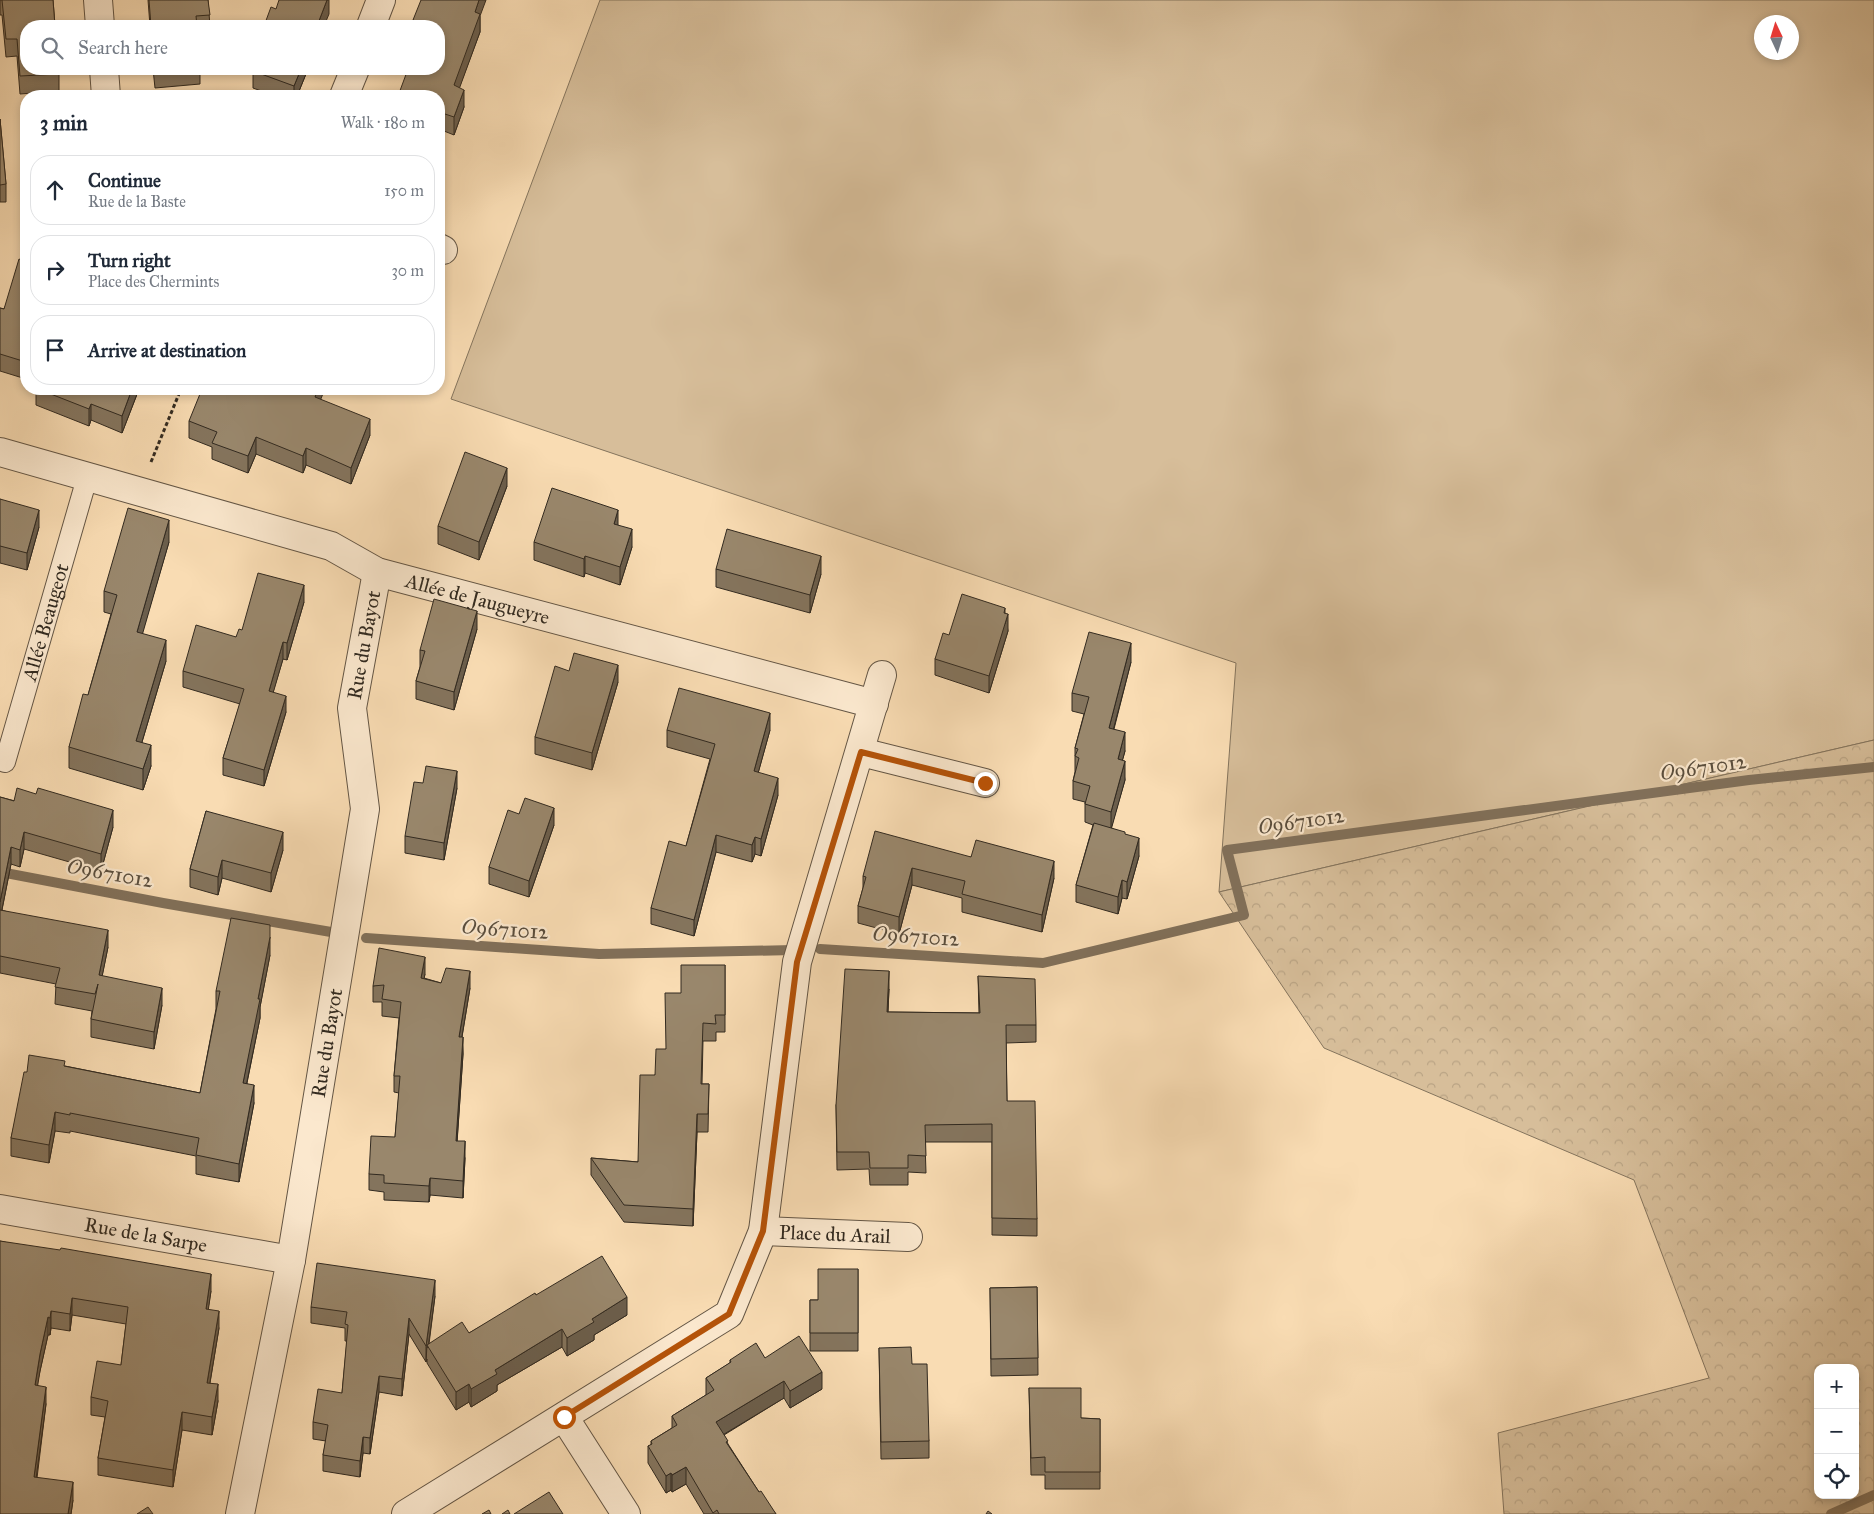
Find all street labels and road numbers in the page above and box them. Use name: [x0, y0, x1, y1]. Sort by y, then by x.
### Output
street label: Allée Beaugeot: [17, 561, 74, 684]
street label: Allée de Jaugueyre: [402, 568, 552, 629]
street label: Rue du Bayot: [342, 589, 385, 701]
street label: Rue du Bayot: [306, 987, 347, 1099]
street label: Rue de la Sarpe: [83, 1212, 209, 1257]
street label: Place du Arail: [779, 1220, 892, 1248]

